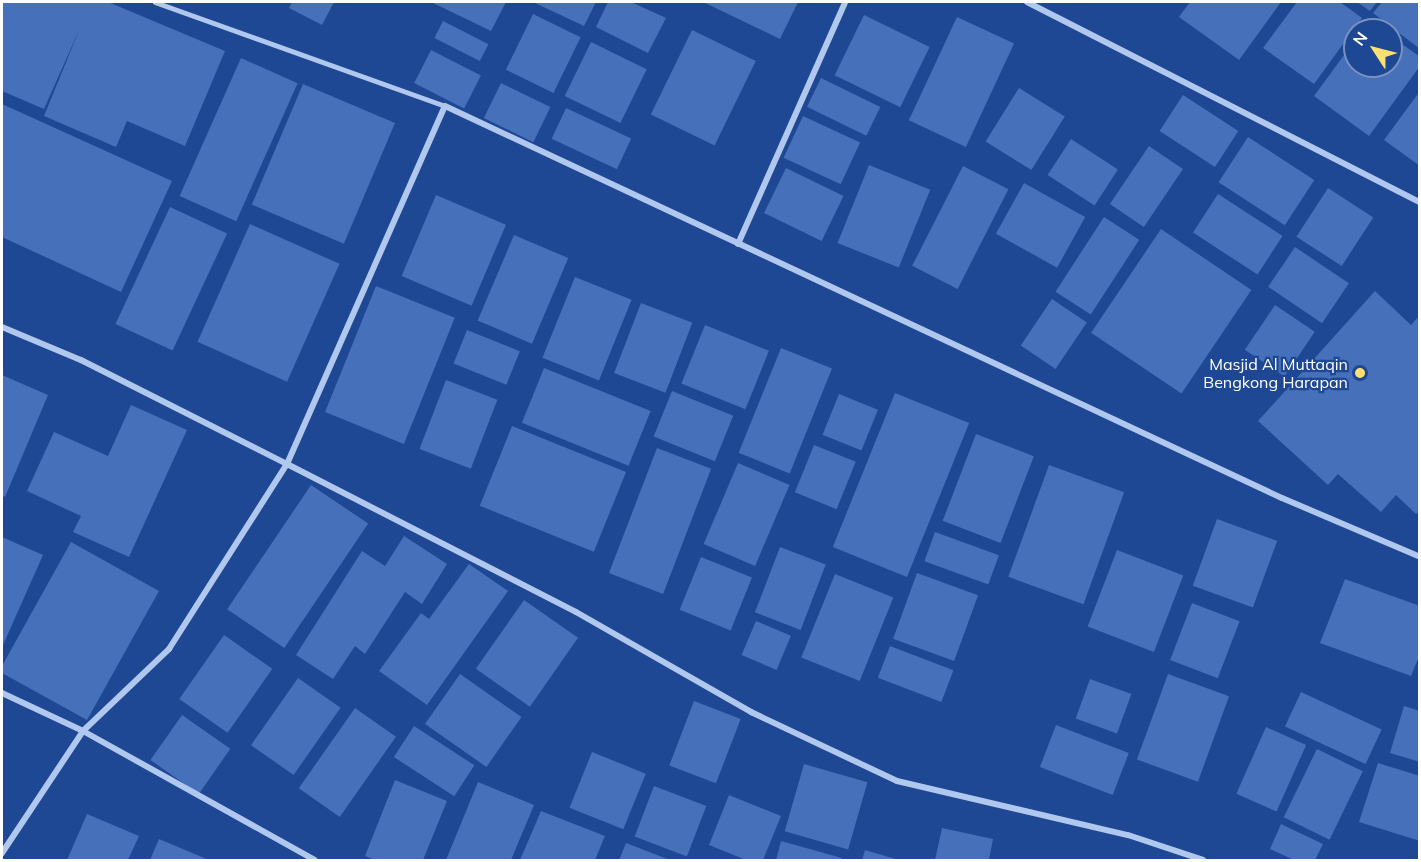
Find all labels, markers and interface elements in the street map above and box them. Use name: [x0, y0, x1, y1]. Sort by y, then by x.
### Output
north arrow: [1343, 18, 1403, 78]
text: N: [1348, 28, 1372, 49]
place label: Masjid Al Muttaqin Bengkong Harapan: [1203, 354, 1348, 392]
marker: Masjid Al Muttaqin Bengkong Harapan: [1353, 366, 1367, 380]

